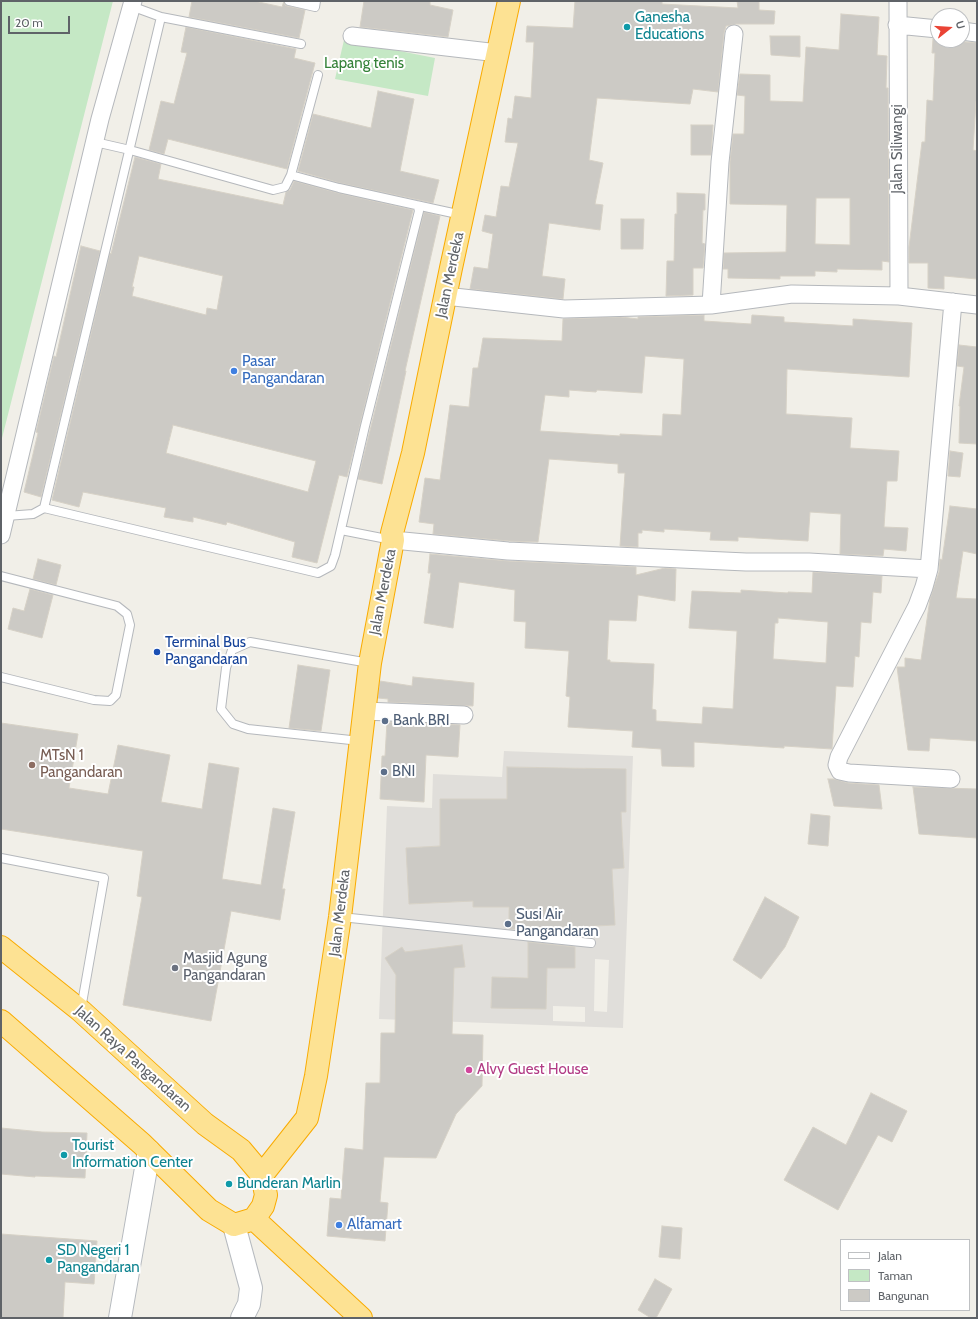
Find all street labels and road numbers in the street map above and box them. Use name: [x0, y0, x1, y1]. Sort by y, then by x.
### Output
street label: Jalan Siliwangi: [889, 104, 907, 194]
street label: Jalan Merdeka: [432, 230, 468, 320]
street label: Jalan Merdeka: [366, 547, 400, 637]
street label: Jalan Merdeka: [326, 869, 354, 957]
street label: Jalan Raya Pangandaran: [71, 1002, 195, 1116]

